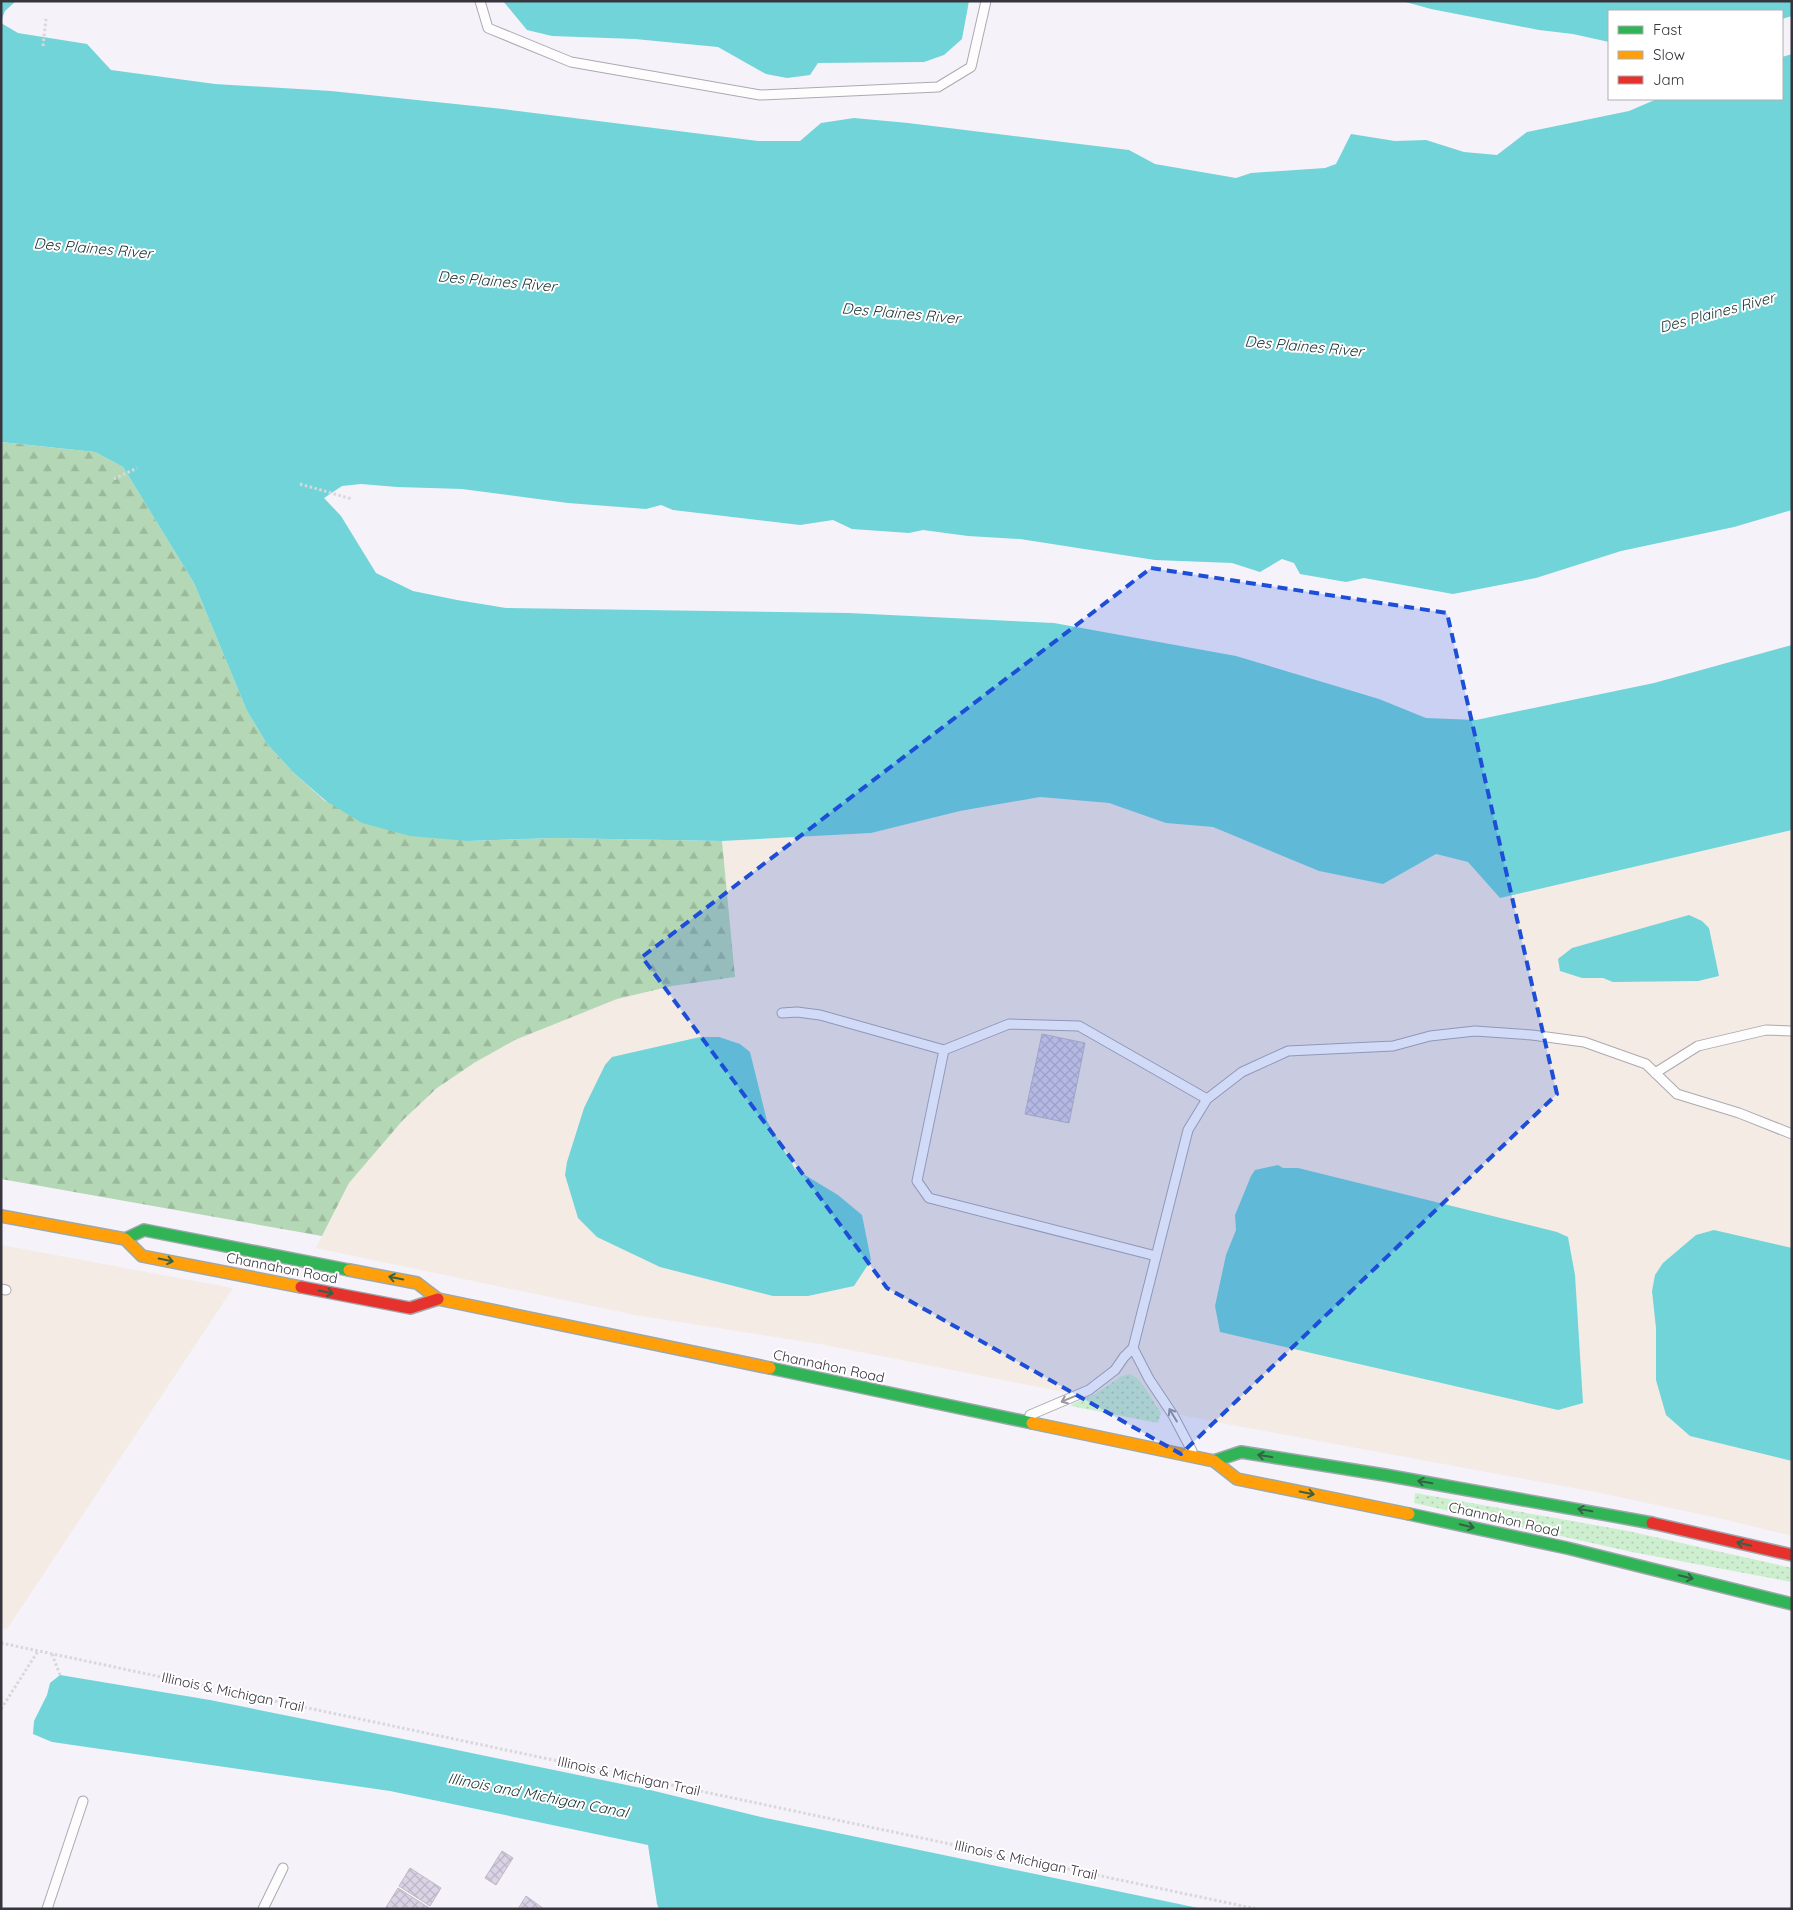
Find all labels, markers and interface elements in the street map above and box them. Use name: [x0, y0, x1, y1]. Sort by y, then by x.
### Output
legend: [1608, 10, 1783, 100]
text: Fast: [1653, 20, 1682, 39]
text: Slow: [1653, 45, 1685, 64]
text: Jam: [1653, 70, 1684, 89]
water label: Des Plaines River: [33, 233, 155, 263]
water label: Des Plaines River: [437, 266, 559, 296]
water label: Des Plaines River: [1657, 287, 1779, 337]
water label: Des Plaines River: [841, 298, 963, 328]
water label: Des Plaines River: [1244, 331, 1366, 361]
street label: Channahon Road: [225, 1248, 339, 1288]
one-way arrow: [158, 1256, 174, 1266]
one-way arrow: [388, 1273, 404, 1283]
one-way arrow: [317, 1288, 333, 1297]
street label: Channahon Road: [772, 1345, 886, 1387]
one-way arrow: [1061, 1395, 1076, 1404]
one-way arrow: [1167, 1409, 1177, 1423]
one-way arrow: [1257, 1451, 1273, 1461]
one-way arrow: [1418, 1477, 1434, 1487]
one-way arrow: [1299, 1489, 1315, 1498]
street label: Channahon Road: [1447, 1497, 1561, 1541]
one-way arrow: [1578, 1505, 1594, 1515]
one-way arrow: [1458, 1522, 1474, 1531]
one-way arrow: [1737, 1539, 1753, 1548]
one-way arrow: [1677, 1573, 1693, 1582]
street label: Illinois & Michigan Trail: [160, 1668, 306, 1716]
street label: Illinois & Michigan Trail: [556, 1752, 702, 1800]
water label: Illinois and Michigan Canal: [446, 1768, 631, 1822]
street label: Illinois & Michigan Trail: [953, 1836, 1099, 1884]

